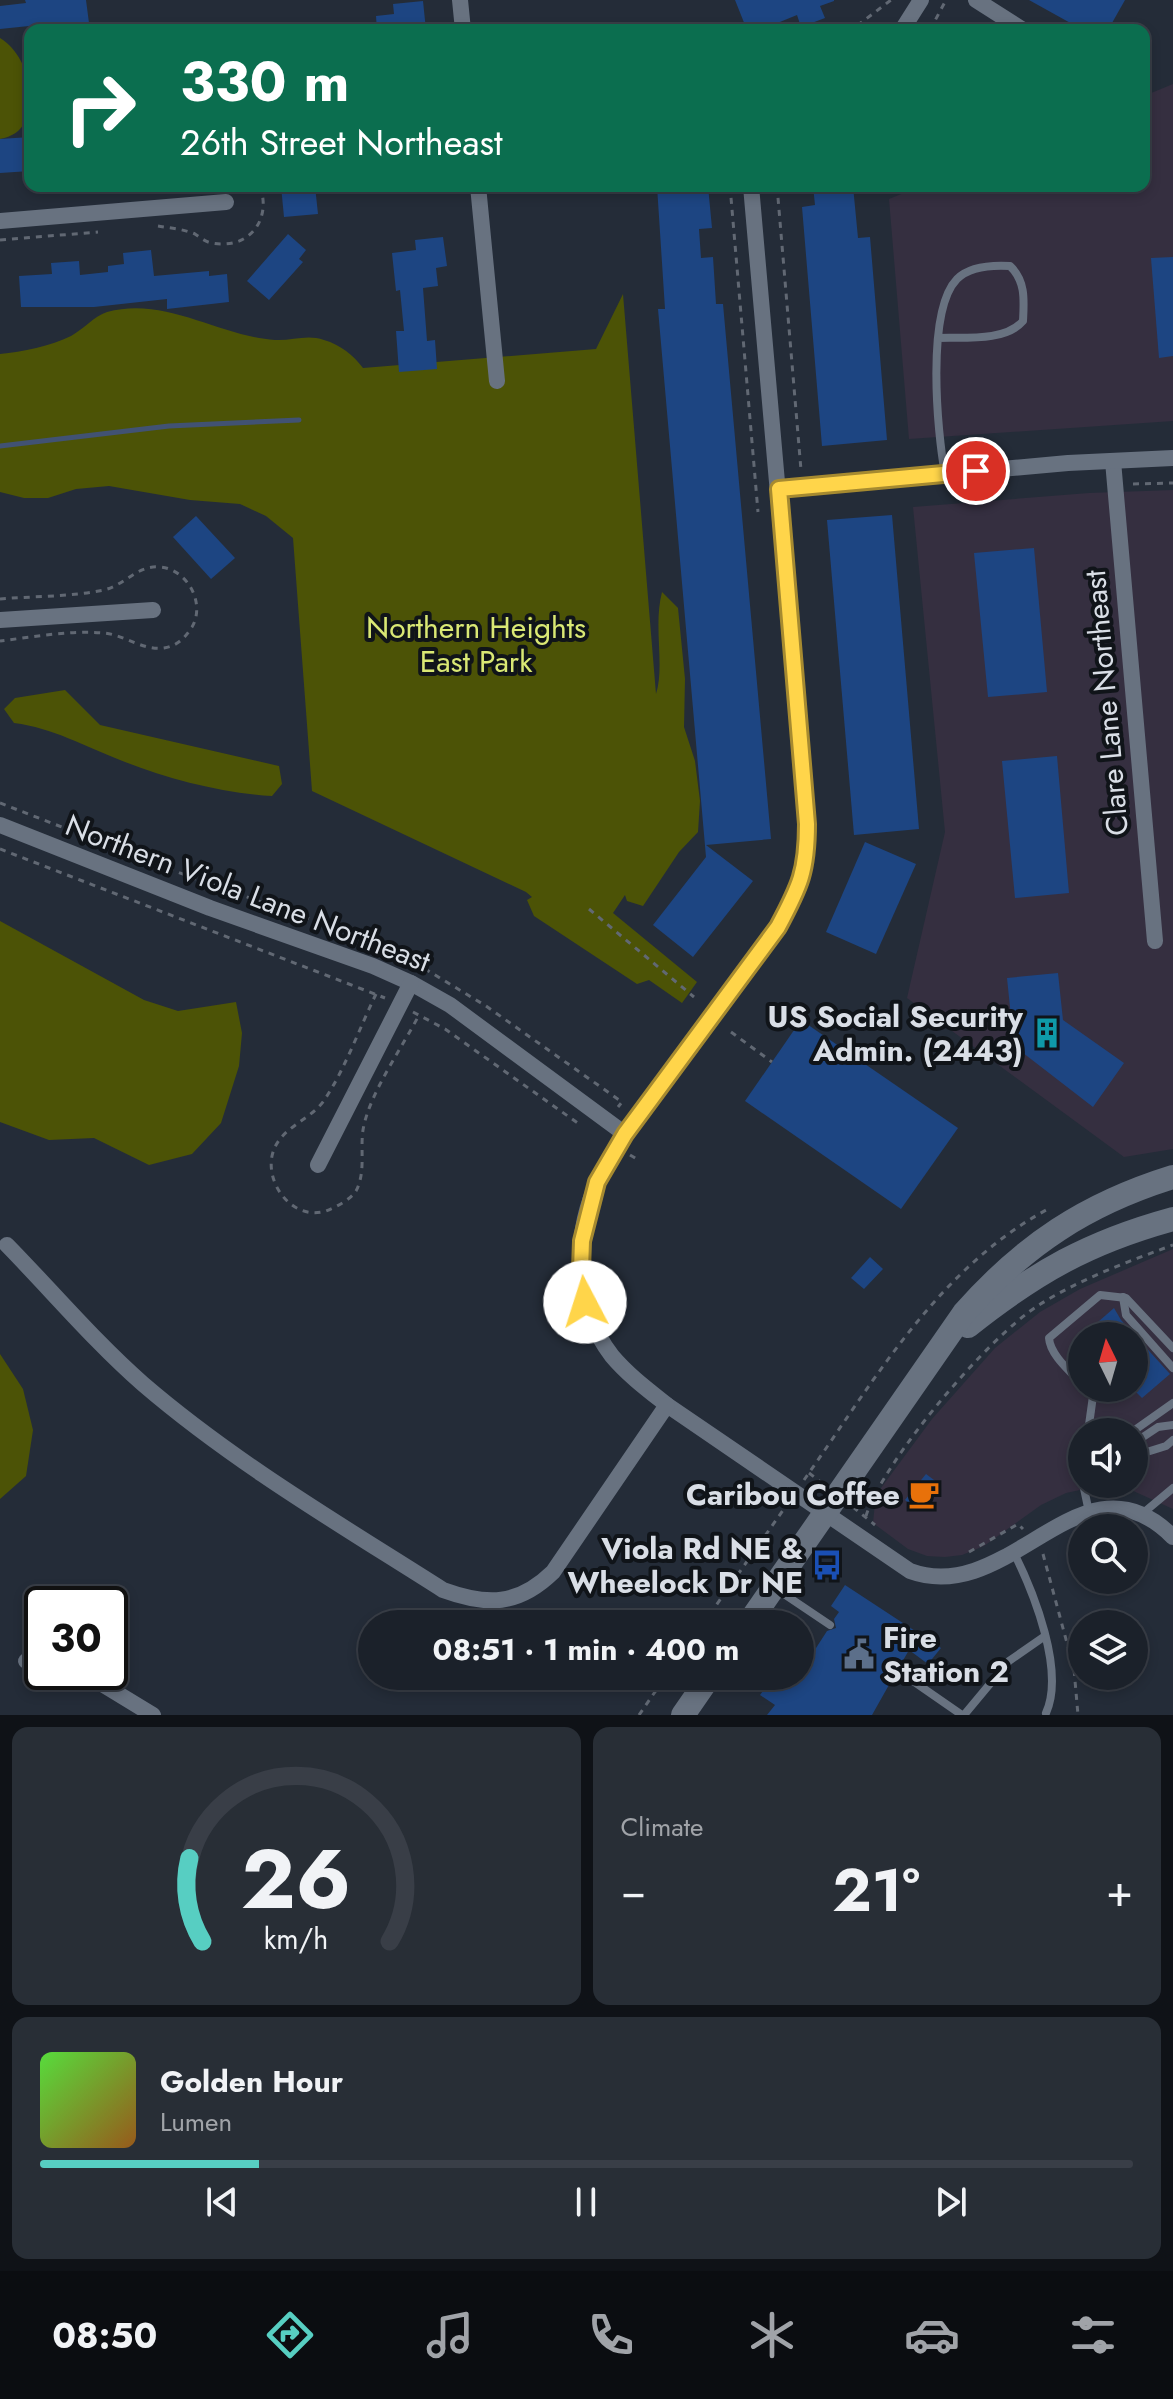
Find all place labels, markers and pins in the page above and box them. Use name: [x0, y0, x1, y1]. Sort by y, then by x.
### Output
pin: [942, 437, 1010, 505]
place label: US Social Security Admin. (2443): [768, 995, 1023, 1072]
building icon: US Social Security Admin. (2443): [1030, 1016, 1064, 1050]
place label: Caribou Coffee: [686, 1473, 900, 1516]
cafe icon: Caribou Coffee: [907, 1477, 941, 1511]
place label: Viola Rd NE & Wheelock Dr NE: [567, 1527, 803, 1604]
bus stop icon: Viola Rd NE & Wheelock Dr NE: [810, 1548, 844, 1582]
place label: Fire Station 2: [883, 1616, 1009, 1693]
public building icon: Fire Station 2: [842, 1637, 876, 1671]

